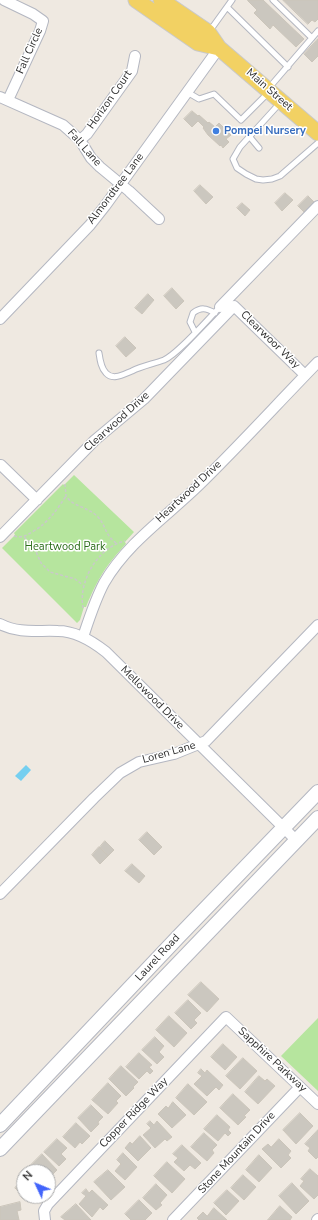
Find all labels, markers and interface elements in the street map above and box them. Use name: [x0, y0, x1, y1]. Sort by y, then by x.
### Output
street label: Fall Circle: [14, 26, 46, 76]
street label: Main Street: [243, 66, 295, 114]
street label: Horizon Court: [85, 68, 135, 132]
place label: Pompei Nursery: [224, 124, 306, 138]
marker: Pompei Nursery: [211, 126, 221, 136]
street label: Fall Lane: [64, 127, 104, 169]
street label: Almondtree Lane: [85, 151, 147, 227]
street label: Clearwoor Way: [237, 308, 303, 372]
street label: Clearwood Drive: [82, 389, 152, 455]
street label: Heartwood Drive: [153, 458, 225, 526]
park label: Heartwood Park: [25, 540, 105, 554]
street label: Mellowood Drive: [117, 663, 187, 733]
street label: Loren Lane: [141, 739, 197, 767]
street label: Laurel Road: [133, 932, 183, 984]
street label: Sapphire Parkway: [235, 1025, 309, 1095]
street label: Copper Ridge Way: [97, 1075, 171, 1151]
street label: Stone Mountain Drive: [196, 1109, 278, 1197]
north arrow: [16, 1164, 56, 1204]
text: N: [19, 1168, 36, 1184]

